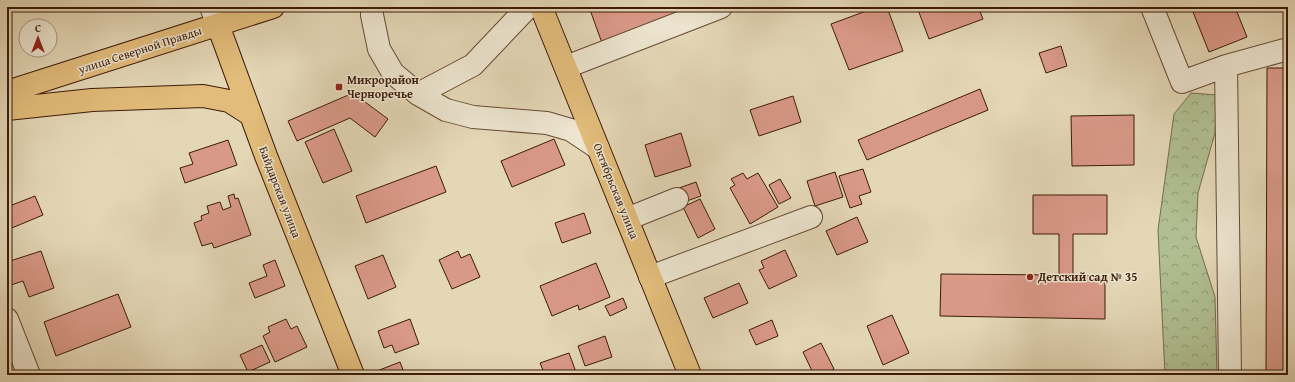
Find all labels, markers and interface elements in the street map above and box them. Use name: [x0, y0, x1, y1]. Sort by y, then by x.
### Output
north arrow: [18, 18, 58, 58]
text: С: [35, 20, 41, 36]
street label: улица Северной Правды: [75, 21, 204, 78]
place label: Микрорайон Черноречье: [347, 71, 420, 102]
marker: Микрорайон Черноречье: [334, 82, 344, 92]
street label: Октябрьская улица: [589, 140, 644, 242]
street label: Байдарская улица: [255, 144, 306, 240]
place label: Детский сад № 35: [1037, 268, 1137, 285]
marker: Детский сад № 35: [1025, 272, 1035, 282]

